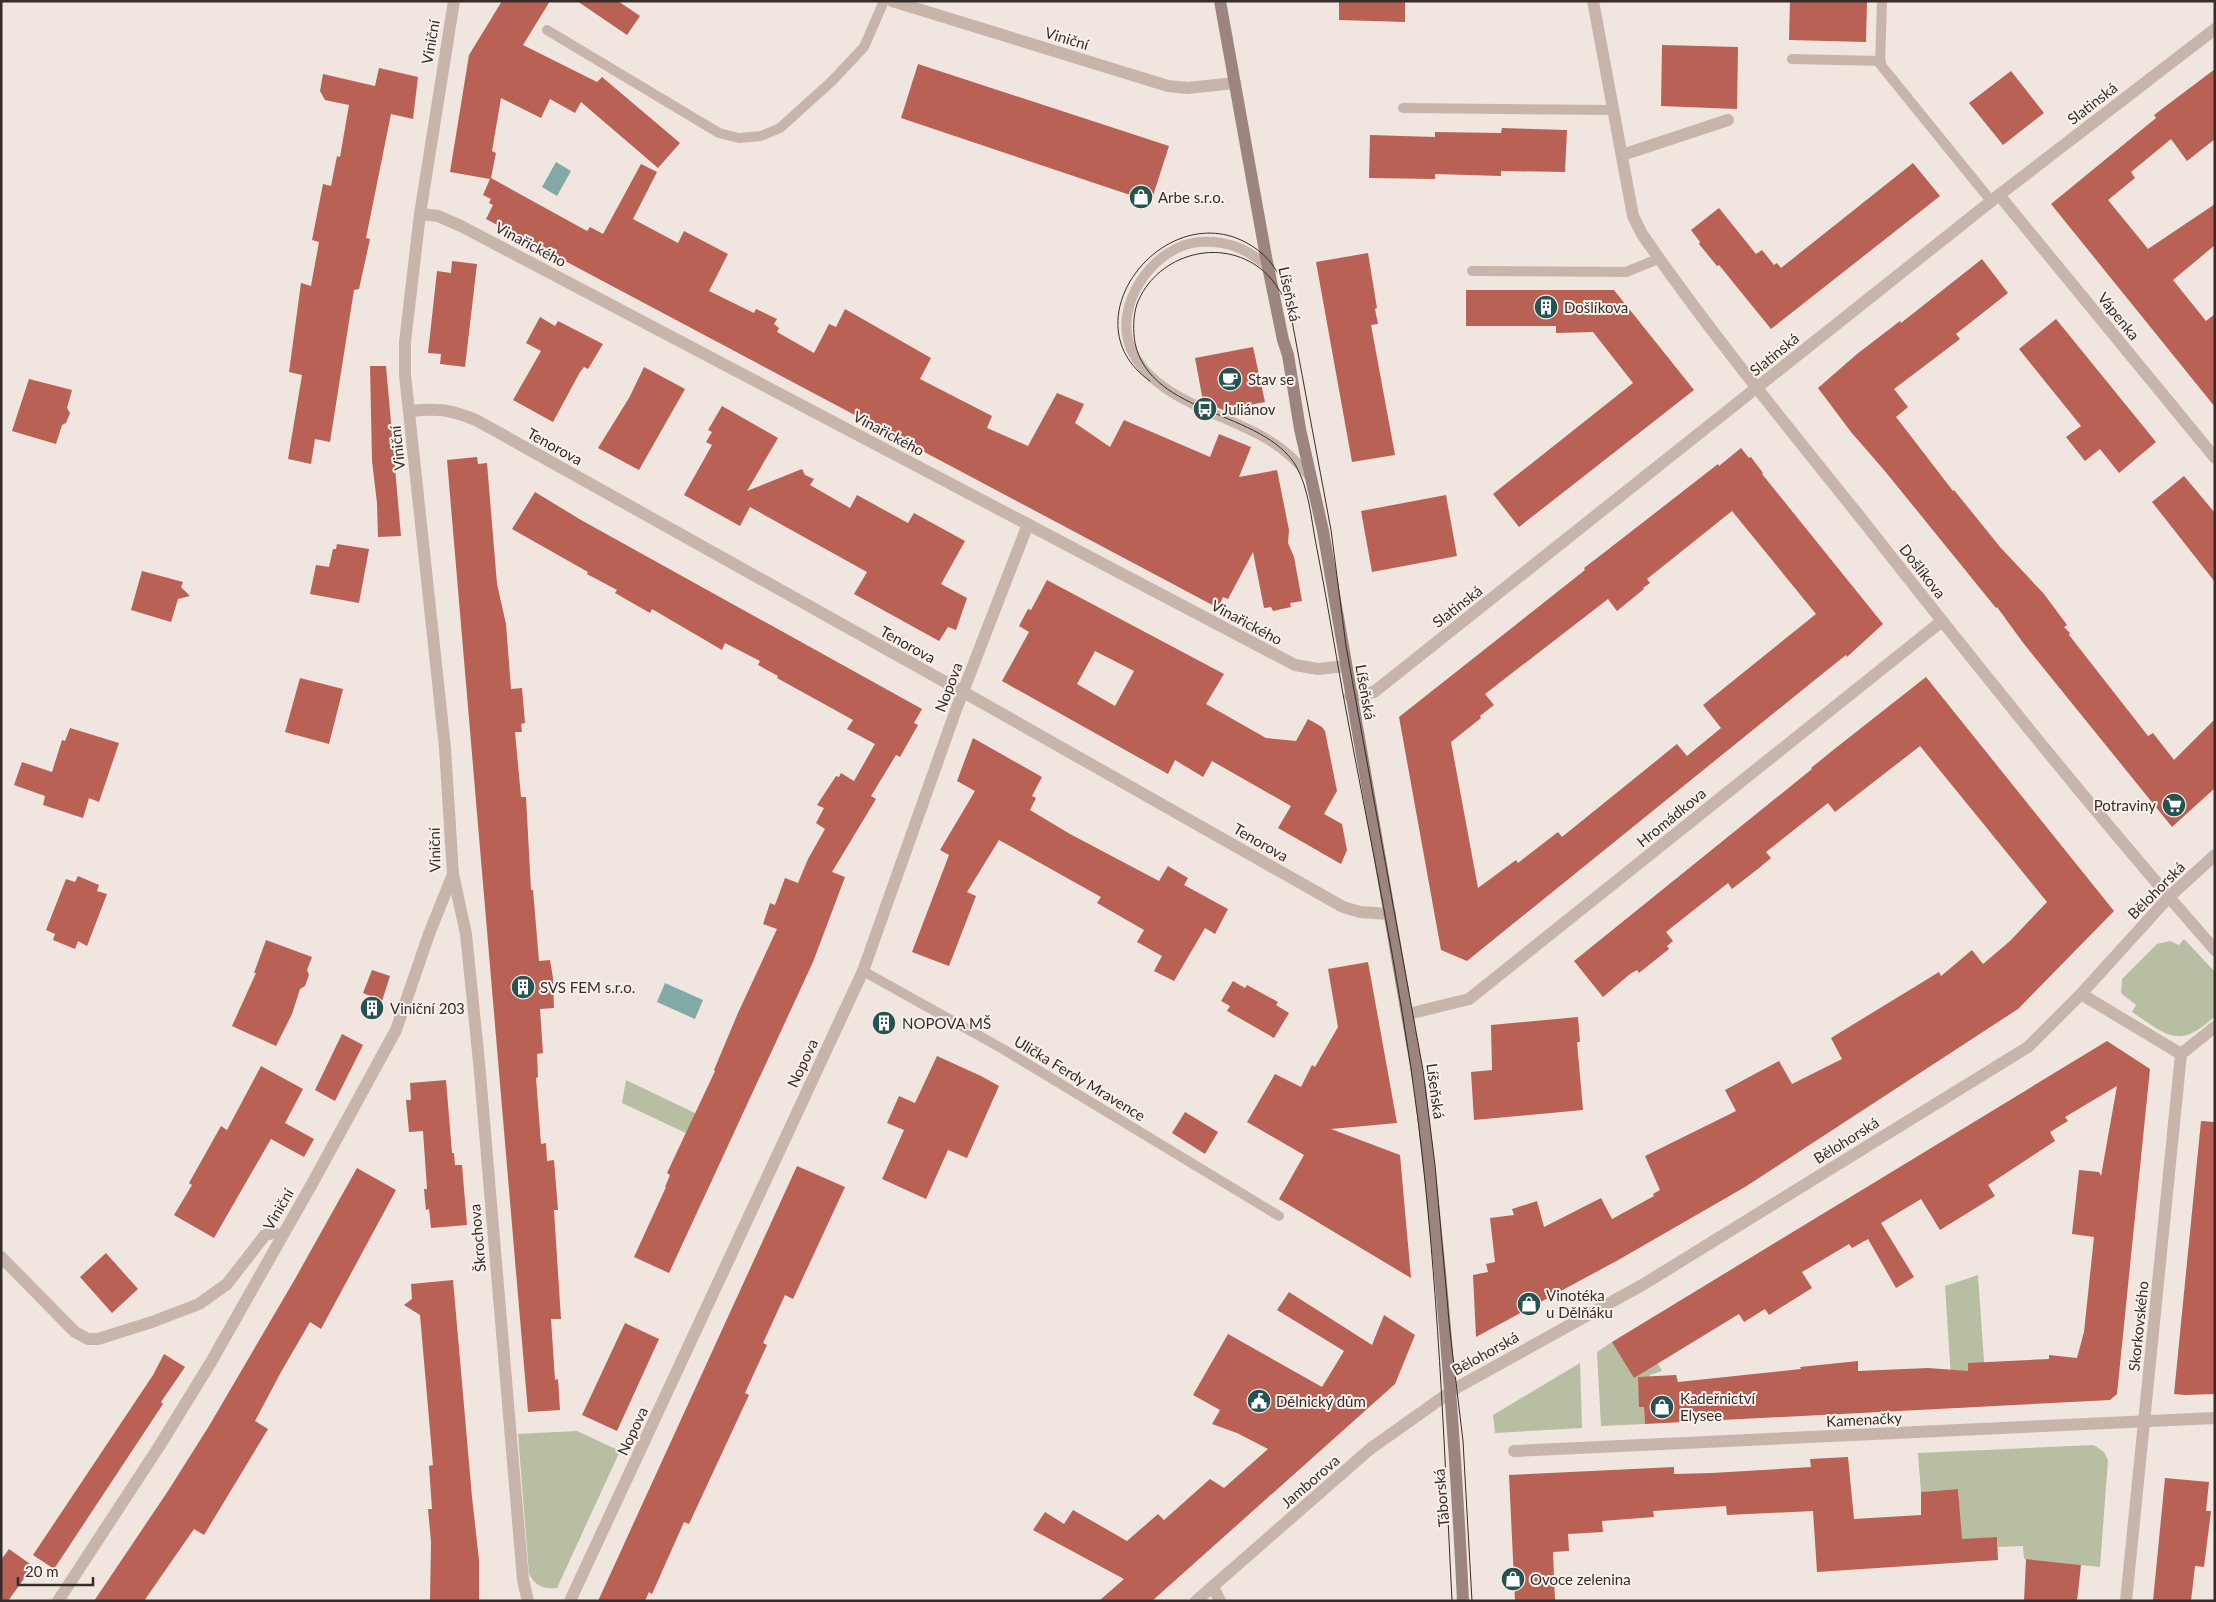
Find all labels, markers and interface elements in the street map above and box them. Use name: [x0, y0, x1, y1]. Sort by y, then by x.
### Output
street label: Viniční: [417, 17, 443, 66]
street label: Viniční: [1043, 23, 1092, 54]
street label: Slatinská: [2064, 78, 2120, 128]
shop icon: Arbe s.r.o.: [1128, 184, 1154, 210]
place label: Arbe s.r.o.: [1158, 188, 1224, 206]
street label: Vinařického: [492, 218, 570, 270]
street label: Líšeňská: [1275, 265, 1305, 323]
street label: Vápenka: [2094, 288, 2144, 344]
building icon: Došlíkova: [1533, 294, 1559, 320]
place label: Došlíkova: [1564, 298, 1628, 316]
street label: Slatinská: [1746, 329, 1802, 379]
cafe icon: Stav se: [1217, 366, 1243, 392]
place label: Stav se: [1248, 370, 1294, 388]
bus stop icon: Juliánov: [1192, 396, 1218, 422]
place label: Juliánov: [1222, 400, 1276, 418]
street label: Vinařického: [850, 407, 928, 459]
street label: Viniční: [386, 423, 408, 471]
street label: Tenorova: [524, 424, 586, 468]
street label: Došlíkova: [1896, 540, 1950, 602]
street label: Slatinská: [1429, 581, 1485, 631]
street label: Vinařického: [1208, 596, 1286, 648]
street label: Tenorova: [877, 622, 939, 666]
street label: Nopova: [930, 660, 966, 714]
street label: Líšeňská: [1352, 663, 1380, 721]
street label: Hromádkova: [1633, 784, 1709, 850]
supermarket icon: Potraviny: [2161, 792, 2187, 818]
place label: Potraviny: [2094, 796, 2156, 814]
street label: Tenorova: [1230, 819, 1292, 865]
street label: Viniční: [425, 826, 443, 873]
street label: Bělohorská: [2124, 858, 2188, 922]
building icon: SVS FEM s.r.o.: [510, 974, 536, 1000]
place label: SVS FEM s.r.o.: [540, 978, 635, 996]
building icon: Viniční 203: [359, 995, 385, 1021]
place label: Viniční 203: [390, 999, 465, 1017]
building icon: NOPOVA MŠ: [871, 1010, 897, 1036]
place label: NOPOVA MŠ: [902, 1014, 991, 1032]
street label: Ulička Ferdy Mravence: [1011, 1032, 1149, 1124]
street label: Nopova: [783, 1036, 821, 1090]
street label: Líšeňská: [1423, 1062, 1449, 1120]
street label: Bělohorská: [1810, 1113, 1882, 1167]
street label: Viniční: [259, 1184, 298, 1233]
street label: Škrochova: [465, 1203, 489, 1273]
street label: Skorkovského: [2124, 1280, 2152, 1372]
place label: Vinotéka u Dělňáku: [1546, 1286, 1613, 1321]
shop icon: Vinotéka u Dělňáku: [1516, 1291, 1542, 1317]
street label: Bělohorská: [1449, 1327, 1521, 1379]
public building icon: Dělnický dům: [1246, 1388, 1272, 1414]
place label: Kadeřnictví Elysee: [1680, 1389, 1756, 1424]
place label: Dělnický dům: [1276, 1392, 1366, 1410]
shop icon: Kadeřnictví Elysee: [1649, 1394, 1675, 1420]
street label: Nopova: [613, 1404, 651, 1458]
street label: Kamenačky: [1826, 1408, 1903, 1430]
street label: Jamborova: [1277, 1451, 1343, 1511]
street label: Táborská: [1429, 1468, 1453, 1528]
scale bar: [18, 1554, 92, 1586]
text: 20 m: [25, 1562, 59, 1580]
shop icon: Ovoce zelenina: [1500, 1566, 1526, 1592]
place label: Ovoce zelenina: [1530, 1570, 1631, 1588]

